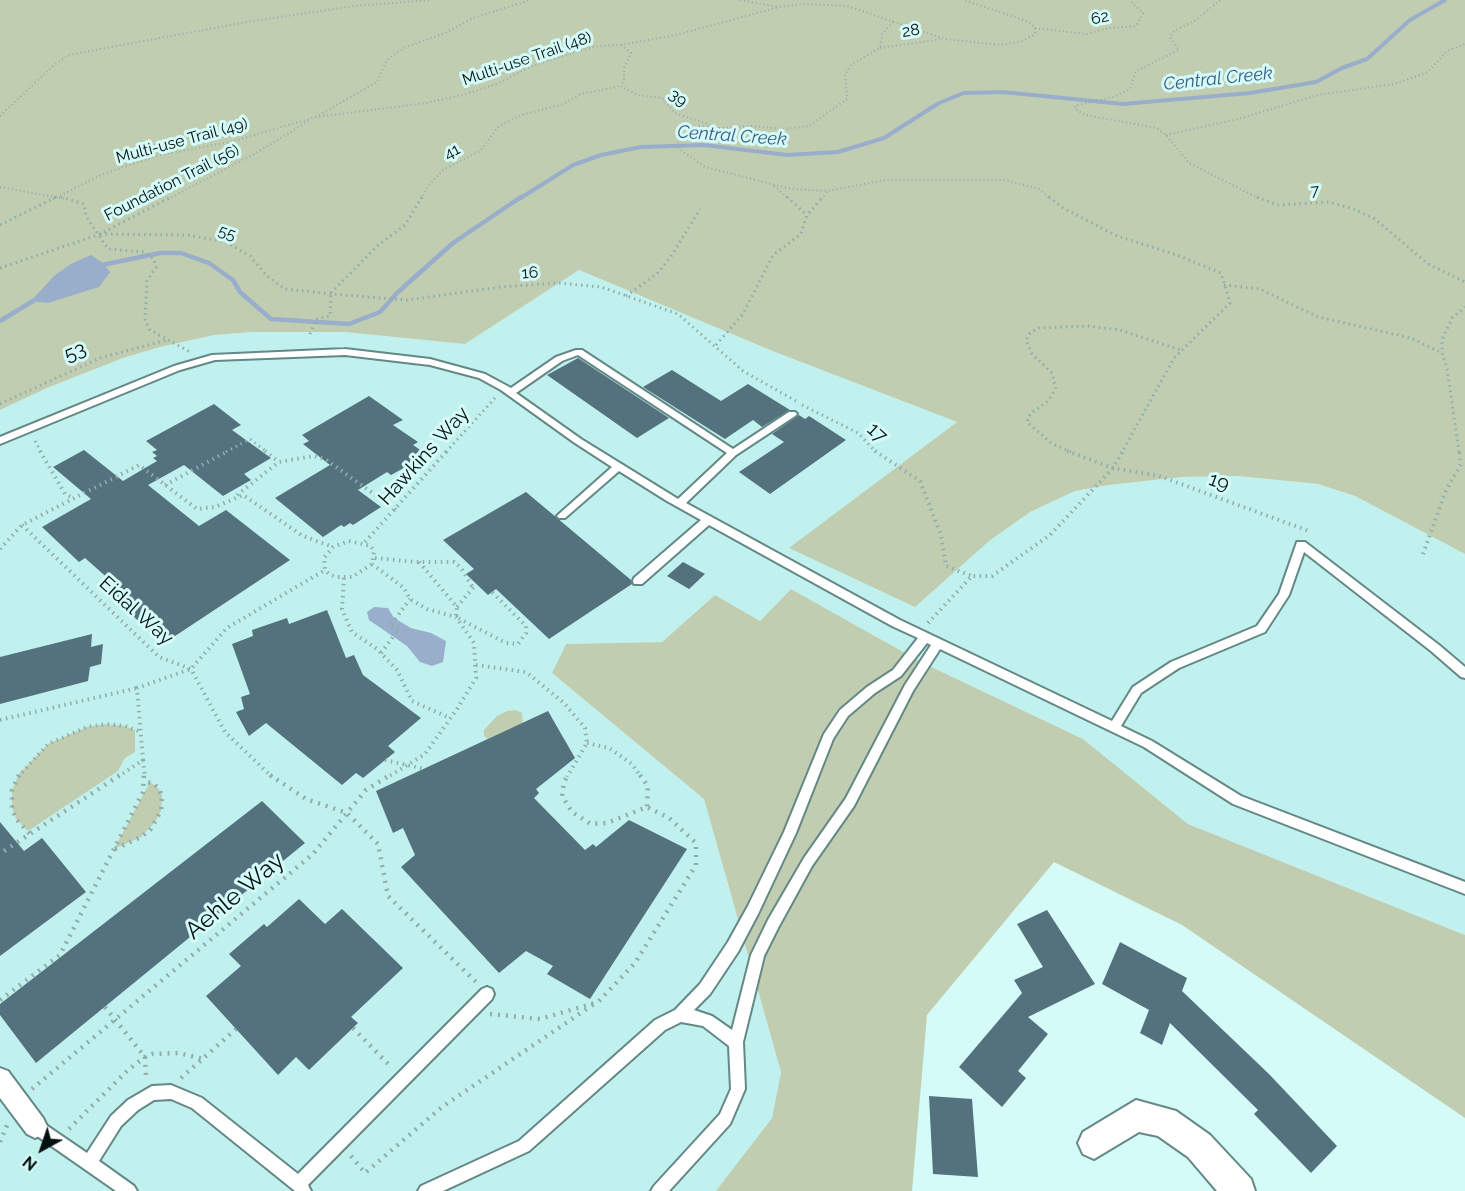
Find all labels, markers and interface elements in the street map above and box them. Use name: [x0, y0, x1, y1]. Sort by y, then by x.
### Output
street label: 62: [1089, 7, 1111, 29]
street label: 28: [901, 20, 921, 42]
street label: Multi-use Trail (48): [460, 28, 594, 90]
water label: Central Creek: [1162, 63, 1274, 95]
street label: 39: [665, 85, 691, 111]
street label: Multi-use Trail (49): [114, 114, 250, 168]
water label: Central Creek: [677, 121, 787, 151]
street label: 41: [441, 140, 463, 164]
street label: Foundation Trail (56): [101, 141, 243, 225]
street label: 7: [1310, 181, 1320, 201]
street label: 55: [216, 221, 238, 245]
street label: 16: [521, 263, 539, 283]
street label: 53: [60, 337, 90, 367]
street label: Hawkins Way: [374, 402, 474, 510]
street label: 17: [862, 418, 892, 448]
street label: 19: [1205, 467, 1233, 497]
street label: Eidal Way: [94, 571, 178, 651]
street label: Aehle Way: [180, 846, 290, 946]
north arrow: [12, 1119, 72, 1179]
text: N: [19, 1152, 41, 1174]

